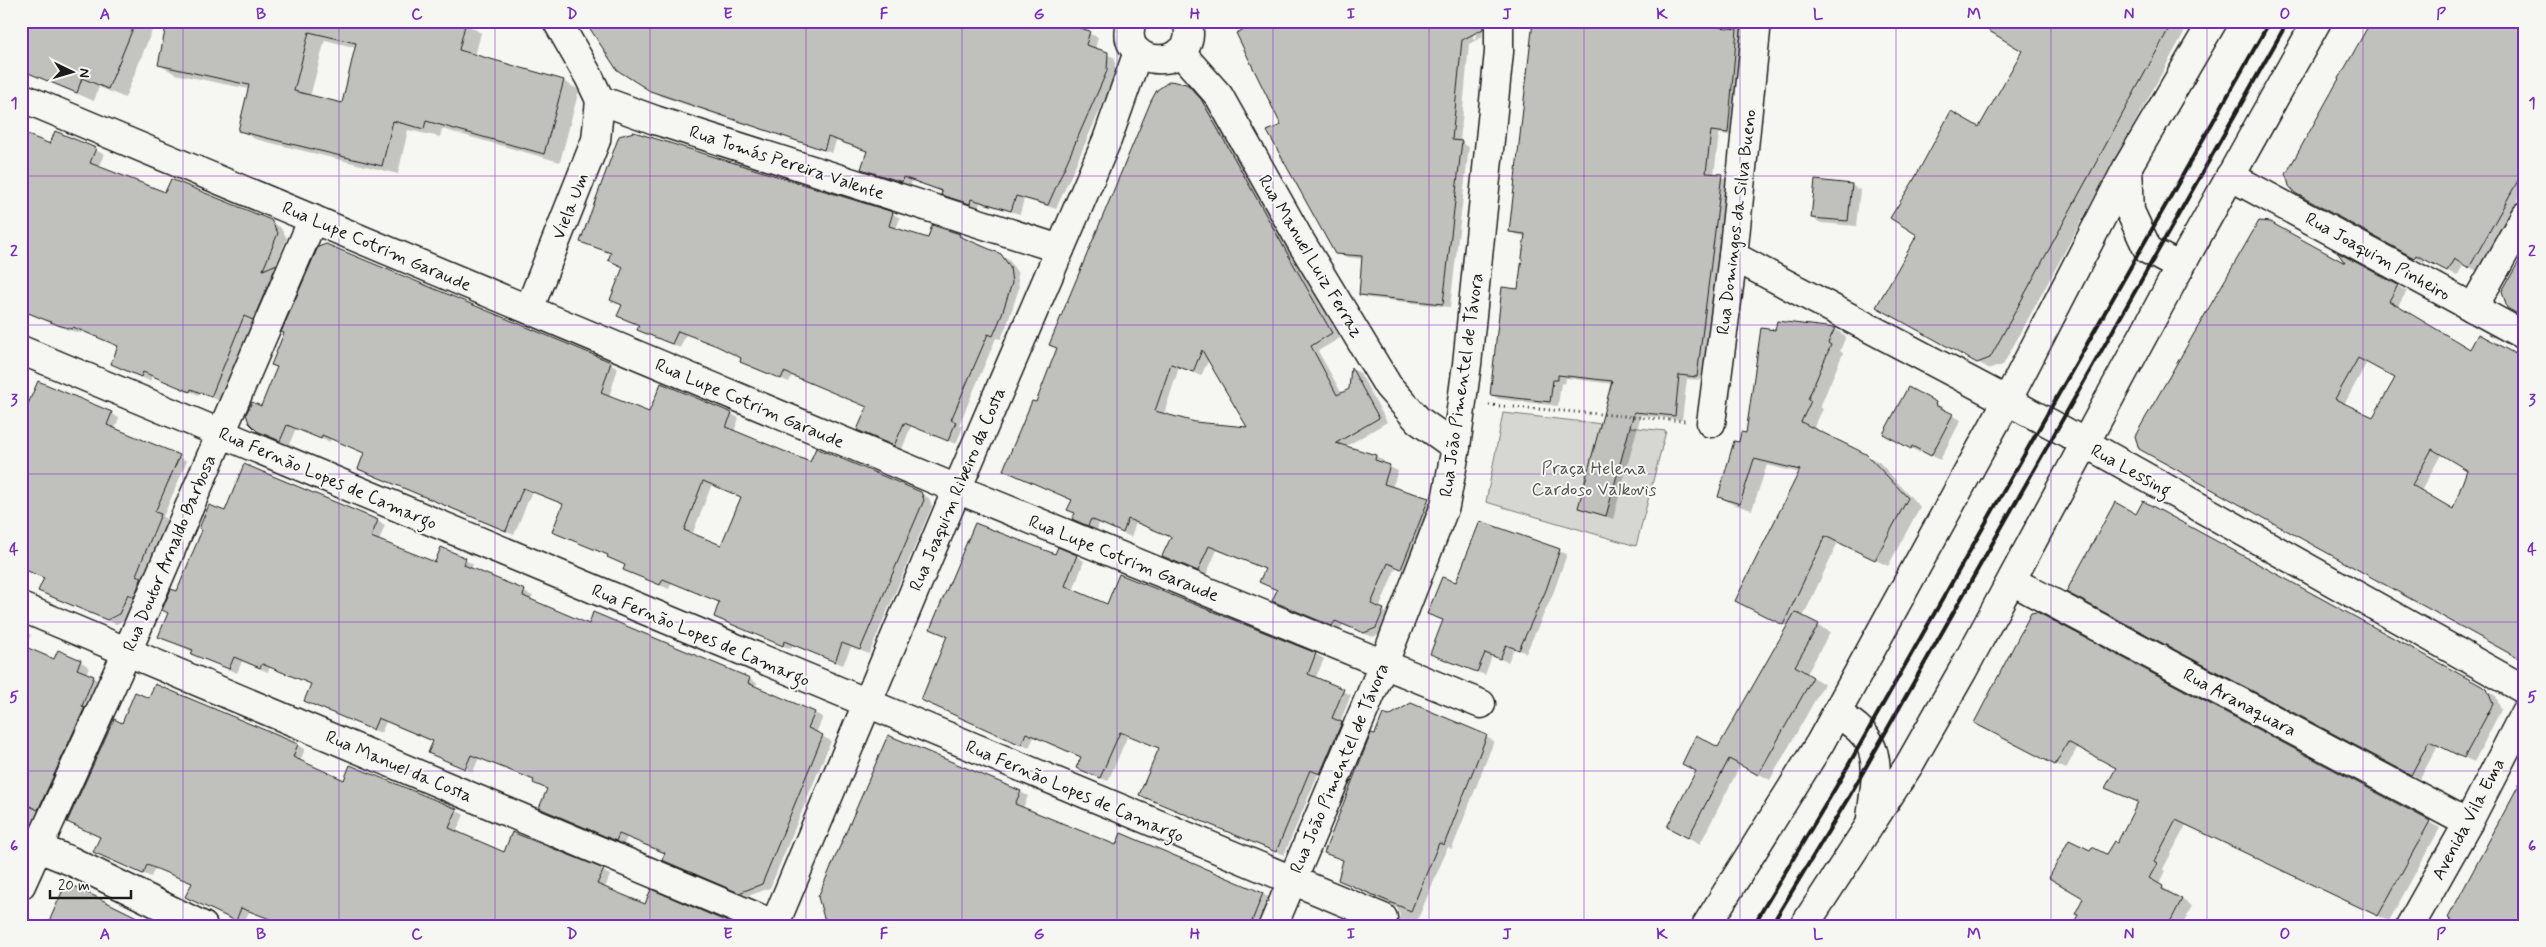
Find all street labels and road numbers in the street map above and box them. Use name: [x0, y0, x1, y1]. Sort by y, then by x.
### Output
street label: Rua Domingos da Silva Bueno: [1711, 108, 1763, 336]
street label: Rua Tomás Pereira Valente: [686, 120, 887, 206]
street label: Viela Um: [547, 169, 595, 243]
street label: Rua Manuel Luiz Ferraz: [1252, 171, 1368, 343]
street label: Rua Lupe Cotrim Garaude: [278, 196, 475, 298]
street label: Rua Joaquim Pinheiro: [2301, 207, 2454, 307]
street label: Rua João Pimentel de Távora: [1434, 271, 1490, 499]
street label: Rua Lupe Cotrim Garaude: [651, 353, 848, 455]
street label: Rua Joaquim Ribeiro da Costa: [904, 384, 1012, 595]
street label: Rua Fernão Lopes de Camargo: [214, 422, 440, 538]
street label: Rua Lessing: [2085, 439, 2175, 505]
street label: Rua Doutor Arnaldo Barbosa: [117, 451, 222, 656]
street label: Rua Lupe Cotrim Garaude: [1025, 510, 1223, 608]
street label: Rua Fernão Lopes de Camargo: [587, 579, 813, 695]
street label: Rua João Pimentel de Távora: [1285, 660, 1395, 877]
street label: Rua Aranaquara: [2179, 663, 2300, 743]
street label: Rua Manuel da Costa: [322, 725, 476, 809]
street label: Rua Fernão Lopes de Camargo: [961, 735, 1187, 851]
street label: Avenida Vila Ema: [2427, 754, 2511, 885]

